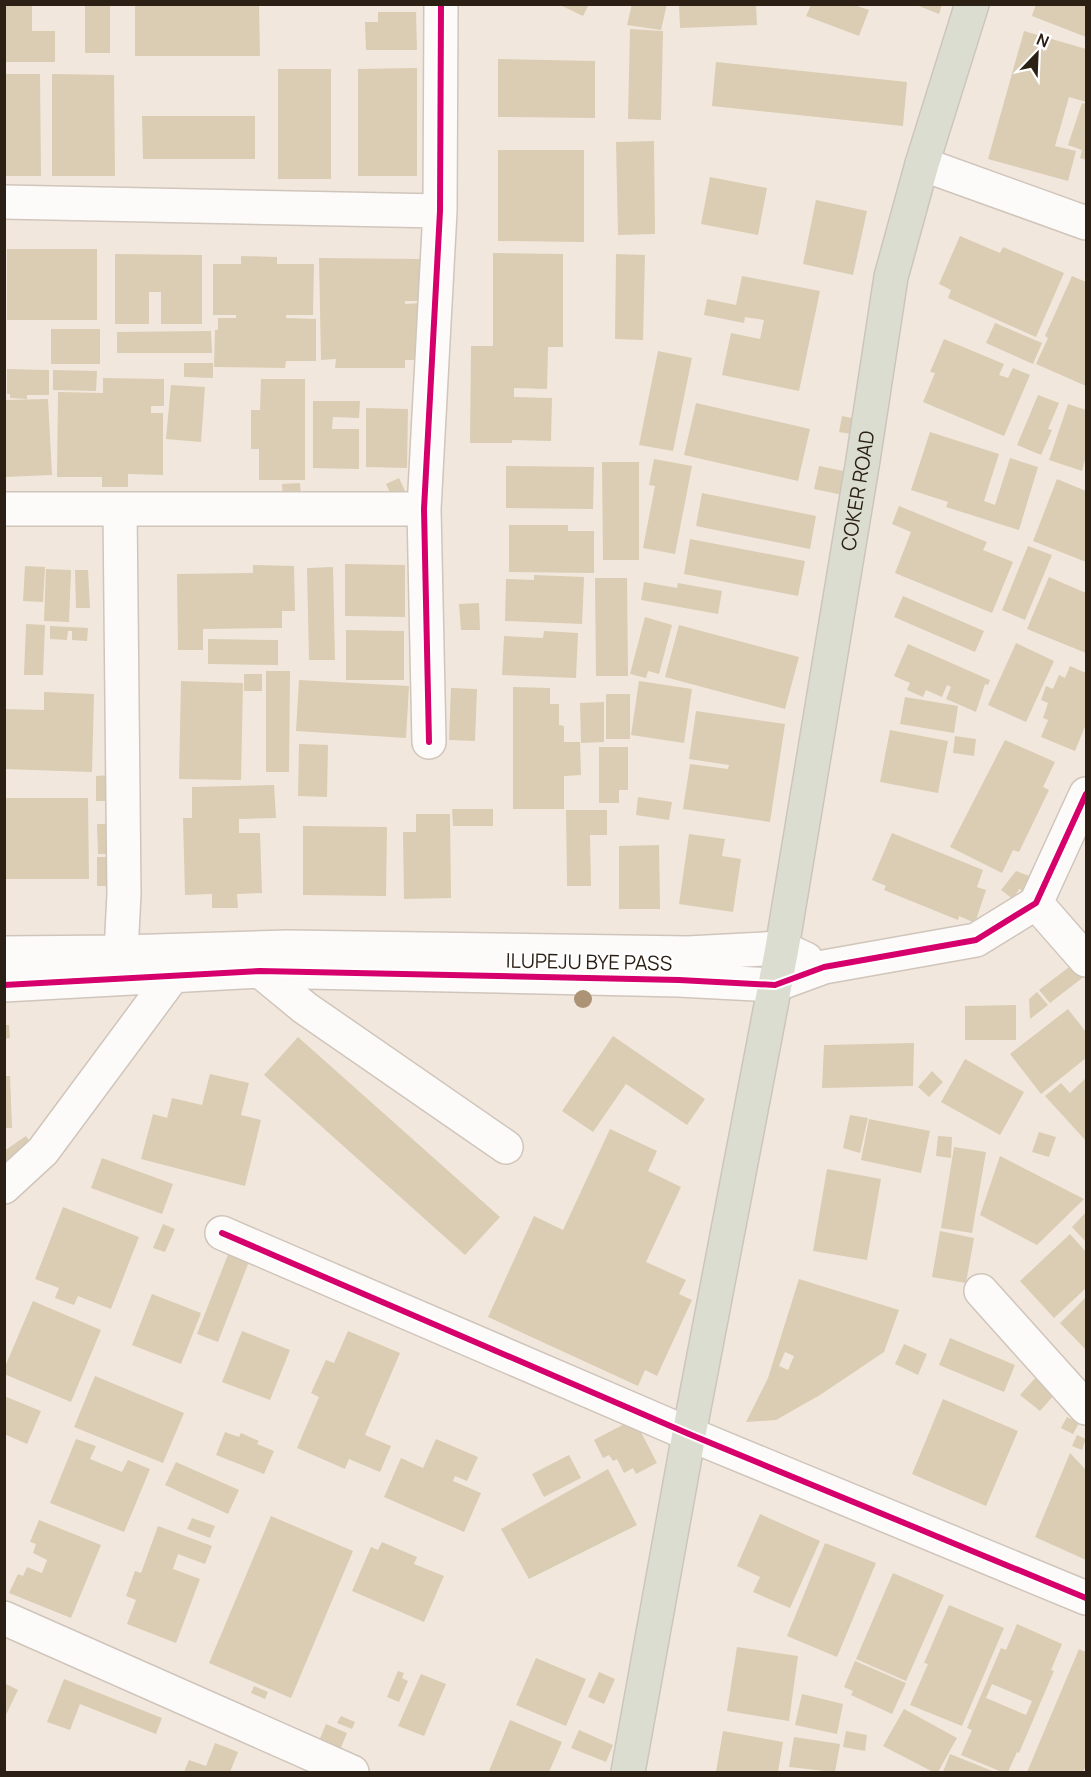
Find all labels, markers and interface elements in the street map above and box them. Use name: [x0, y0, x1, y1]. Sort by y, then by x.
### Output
north arrow: [1007, 24, 1067, 84]
text: N: [1033, 28, 1052, 53]
street label: COKER ROAD: [834, 428, 880, 553]
street label: ILUPEJU BYE PASS: [506, 947, 672, 976]

